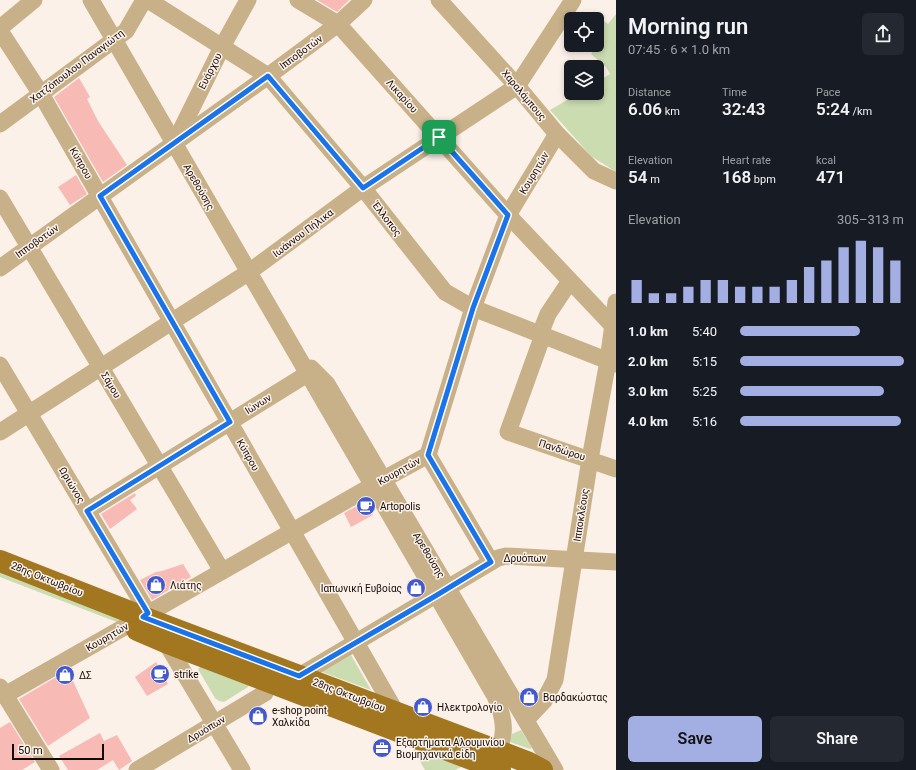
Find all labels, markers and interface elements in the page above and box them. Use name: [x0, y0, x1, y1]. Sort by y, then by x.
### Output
map controls: [564, 12, 604, 100]
button: locate: [564, 12, 604, 52]
button: share: [862, 13, 904, 55]
text: Morning run: [628, 14, 748, 39]
street label: Χατζόπουλου Παναγιώτη: [28, 27, 127, 106]
street label: Ιπποβοτών: [277, 33, 325, 71]
text: 07:45 · 6 × 1.0 km: [628, 42, 730, 57]
street label: Ευάρχου: [196, 51, 224, 91]
button: layers: [564, 60, 604, 100]
street label: Χαραλάμπους: [499, 68, 548, 123]
street label: Λικαρίου: [384, 77, 420, 115]
text: Distance: [628, 86, 671, 99]
text: Time: [722, 86, 747, 99]
text: Pace: [816, 86, 840, 99]
text: 6.06: [628, 99, 662, 119]
text: 32:43: [722, 99, 765, 119]
text: 5:24: [816, 99, 850, 119]
text: km: [662, 105, 680, 118]
text: /km: [850, 105, 872, 118]
pin: [422, 120, 456, 154]
icon: arrive: [428, 126, 450, 148]
street label: Κύπρου: [68, 145, 94, 181]
street label: Κουρητών: [517, 150, 551, 196]
text: Elevation: [628, 154, 673, 167]
text: Heart rate: [722, 154, 771, 167]
text: kcal: [816, 154, 836, 167]
street label: Αρεθούσης: [181, 162, 217, 212]
text: 54: [628, 167, 647, 187]
text: 168: [722, 167, 751, 187]
text: 471: [816, 167, 845, 187]
text: m: [647, 173, 660, 186]
text: bpm: [751, 173, 776, 186]
street label: Έλλοπος: [369, 199, 404, 239]
street label: Ιωάννου Πήλικα: [271, 207, 336, 259]
text: Elevation: [628, 212, 681, 227]
text: 305–313 m: [837, 212, 904, 227]
street label: Ιπποβοτών: [13, 222, 61, 260]
text: 1.0 km: [628, 324, 668, 339]
text: 5:40: [692, 324, 717, 339]
text: 2.0 km: [628, 354, 668, 369]
text: 5:15: [692, 354, 717, 369]
street label: Σάμου: [99, 370, 123, 400]
text: 3.0 km: [628, 384, 668, 399]
text: 5:25: [692, 384, 717, 399]
street label: Ιώνων: [243, 392, 273, 416]
text: 4.0 km: [628, 414, 668, 429]
text: 5:16: [692, 414, 717, 429]
street label: Κύπρου: [235, 437, 261, 473]
street label: Πανδώρου: [537, 437, 587, 463]
street label: Κουρητών: [376, 455, 422, 487]
street label: Ωριώνος: [56, 465, 87, 505]
street label: Ιπποκλέους: [571, 488, 592, 542]
cafe icon: Artopolis: [355, 495, 377, 517]
place label: Artopolis: [380, 501, 420, 512]
street label: Αρεθούσης: [410, 530, 447, 580]
street label: Δρυόπων: [504, 553, 547, 564]
street label: 28ης Οκτωβρίου: [9, 560, 85, 599]
shop icon: Λιάτης: [145, 574, 167, 596]
shop icon: Ιαπωνική Ευβοίας: [405, 577, 427, 599]
place label: Λιάτης: [170, 580, 202, 592]
place label: Ιαπωνική Ευβοίας: [321, 583, 402, 595]
street label: Κουρητών: [84, 620, 130, 654]
cafe icon: strike: [149, 663, 171, 685]
shop icon: ΔΣ: [54, 664, 76, 686]
place label: strike: [174, 669, 199, 680]
place label: ΔΣ: [79, 670, 92, 681]
street label: 28ης Οκτωβρίου: [311, 676, 387, 715]
shop icon: Βαρδακώστας: [518, 686, 540, 708]
place label: Βαρδακώστας: [543, 692, 608, 704]
shop icon: Ηλεκτρολογίο: [412, 696, 434, 718]
place label: Ηλεκτρολογίο: [437, 702, 503, 713]
shop icon: e-shop point Χαλκίδα: [247, 705, 269, 727]
place label: e-shop point Χαλκίδα: [272, 705, 327, 728]
street label: Δρυόπων: [185, 713, 227, 745]
button: Save: [628, 716, 762, 762]
button: Share: [770, 716, 904, 762]
office icon: Εξαρτήματα Αλουμινίου Βιομηχανικά είδη: [371, 737, 393, 759]
place label: Εξαρτήματα Αλουμινίου Βιομηχανικά είδη: [396, 737, 504, 760]
scale bar: [12, 742, 104, 761]
text: 50 m: [18, 744, 43, 757]

